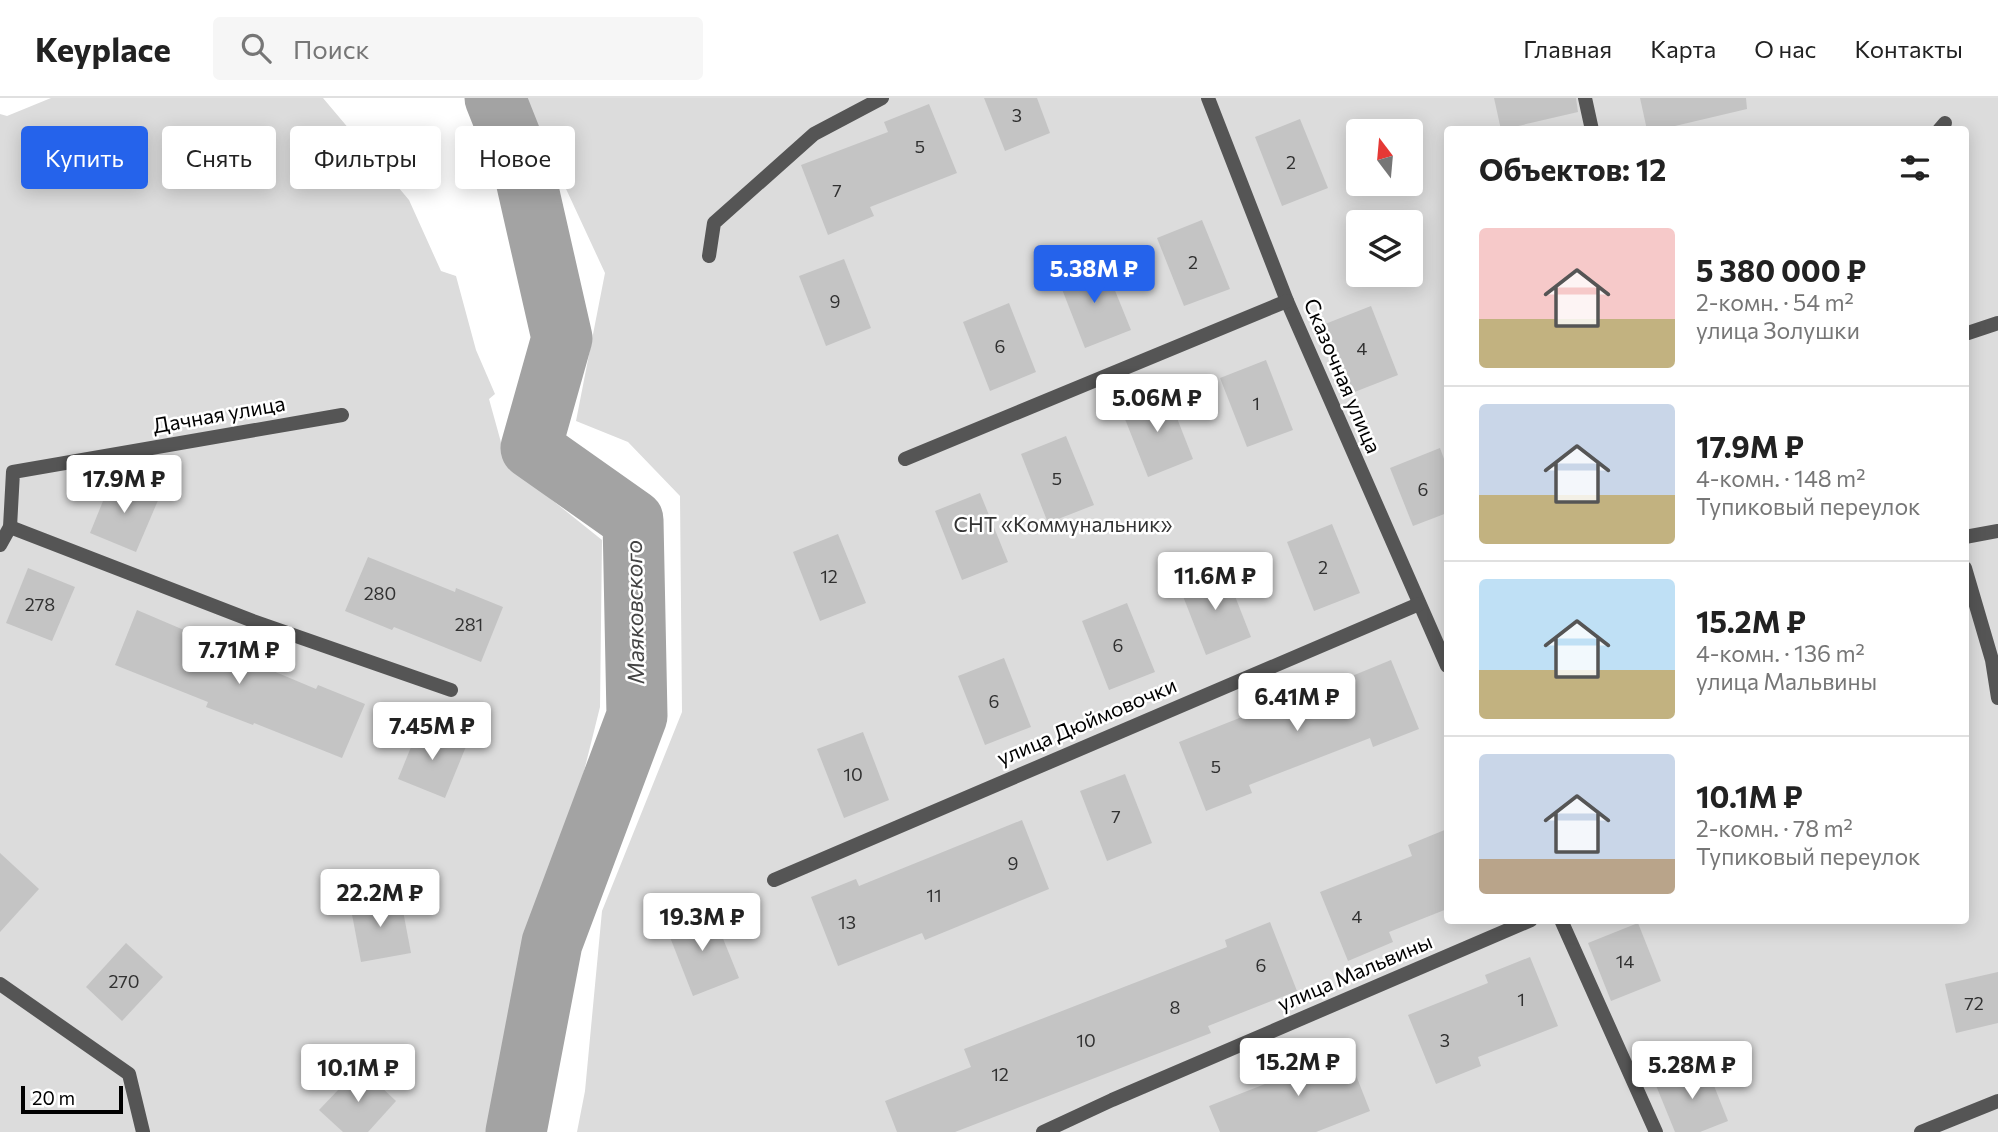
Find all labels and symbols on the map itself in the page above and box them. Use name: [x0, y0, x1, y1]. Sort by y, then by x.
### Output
house number: 3: [1012, 104, 1022, 126]
north arrow: [1346, 119, 1423, 196]
house number: 5: [915, 135, 925, 157]
house number: 2: [1286, 151, 1296, 173]
house number: 7: [832, 179, 842, 201]
pin: 5.38M ₽: [1029, 246, 1159, 305]
house number: 2: [1188, 251, 1198, 273]
house number: 9: [830, 290, 840, 312]
street label: Сказочная улица: [1299, 294, 1387, 457]
house number: 6: [995, 335, 1005, 357]
house number: 4: [1357, 337, 1368, 359]
pin: 5.06M ₽: [1092, 374, 1222, 434]
street label: Дачная улица: [151, 390, 287, 437]
house number: 1: [1252, 392, 1260, 414]
pin: 17.9M ₽: [59, 456, 189, 515]
house number: 5: [1052, 467, 1062, 489]
house number: 6: [1418, 478, 1428, 500]
park label: СНТ «Коммунальник»: [954, 511, 1173, 536]
water label: Маяковского: [619, 540, 649, 684]
pin: 11.6M ₽: [1150, 552, 1280, 612]
house number: 2: [1318, 556, 1328, 578]
house number: 12: [820, 565, 838, 587]
house number: 280: [364, 582, 396, 604]
house number: 278: [25, 593, 55, 615]
house number: 281: [455, 613, 483, 635]
pin: 7.71M ₽: [174, 626, 304, 686]
house number: 6: [1113, 634, 1123, 656]
street label: улица Дюймовочки: [993, 671, 1180, 770]
pin: 6.41M ₽: [1232, 674, 1362, 733]
house number: 6: [989, 690, 999, 712]
pin: 7.45M ₽: [367, 702, 497, 762]
house number: 5: [1211, 755, 1221, 777]
house number: 10: [843, 763, 863, 785]
house number: 7: [1111, 805, 1121, 827]
house number: 9: [1008, 852, 1018, 874]
pin: 22.2M ₽: [315, 870, 445, 929]
house number: 11: [926, 884, 942, 906]
pin: 19.3M ₽: [637, 894, 767, 953]
house number: 4: [1352, 905, 1363, 927]
house number: 13: [838, 911, 856, 933]
street label: улица Мальвины: [1273, 928, 1435, 1015]
house number: 14: [1616, 950, 1634, 972]
house number: 6: [1256, 954, 1266, 976]
house number: 270: [108, 970, 140, 992]
house number: 1: [1517, 988, 1525, 1010]
house number: 72: [1964, 992, 1984, 1014]
house number: 8: [1170, 996, 1181, 1018]
house number: 10: [1076, 1029, 1096, 1051]
house number: 3: [1440, 1029, 1450, 1051]
pin: 15.2M ₽: [1233, 1038, 1363, 1098]
pin: 5.28M ₽: [1627, 1042, 1757, 1101]
pin: 10.1M ₽: [293, 1044, 423, 1104]
house number: 12: [991, 1063, 1009, 1085]
scale bar: [21, 1083, 122, 1115]

